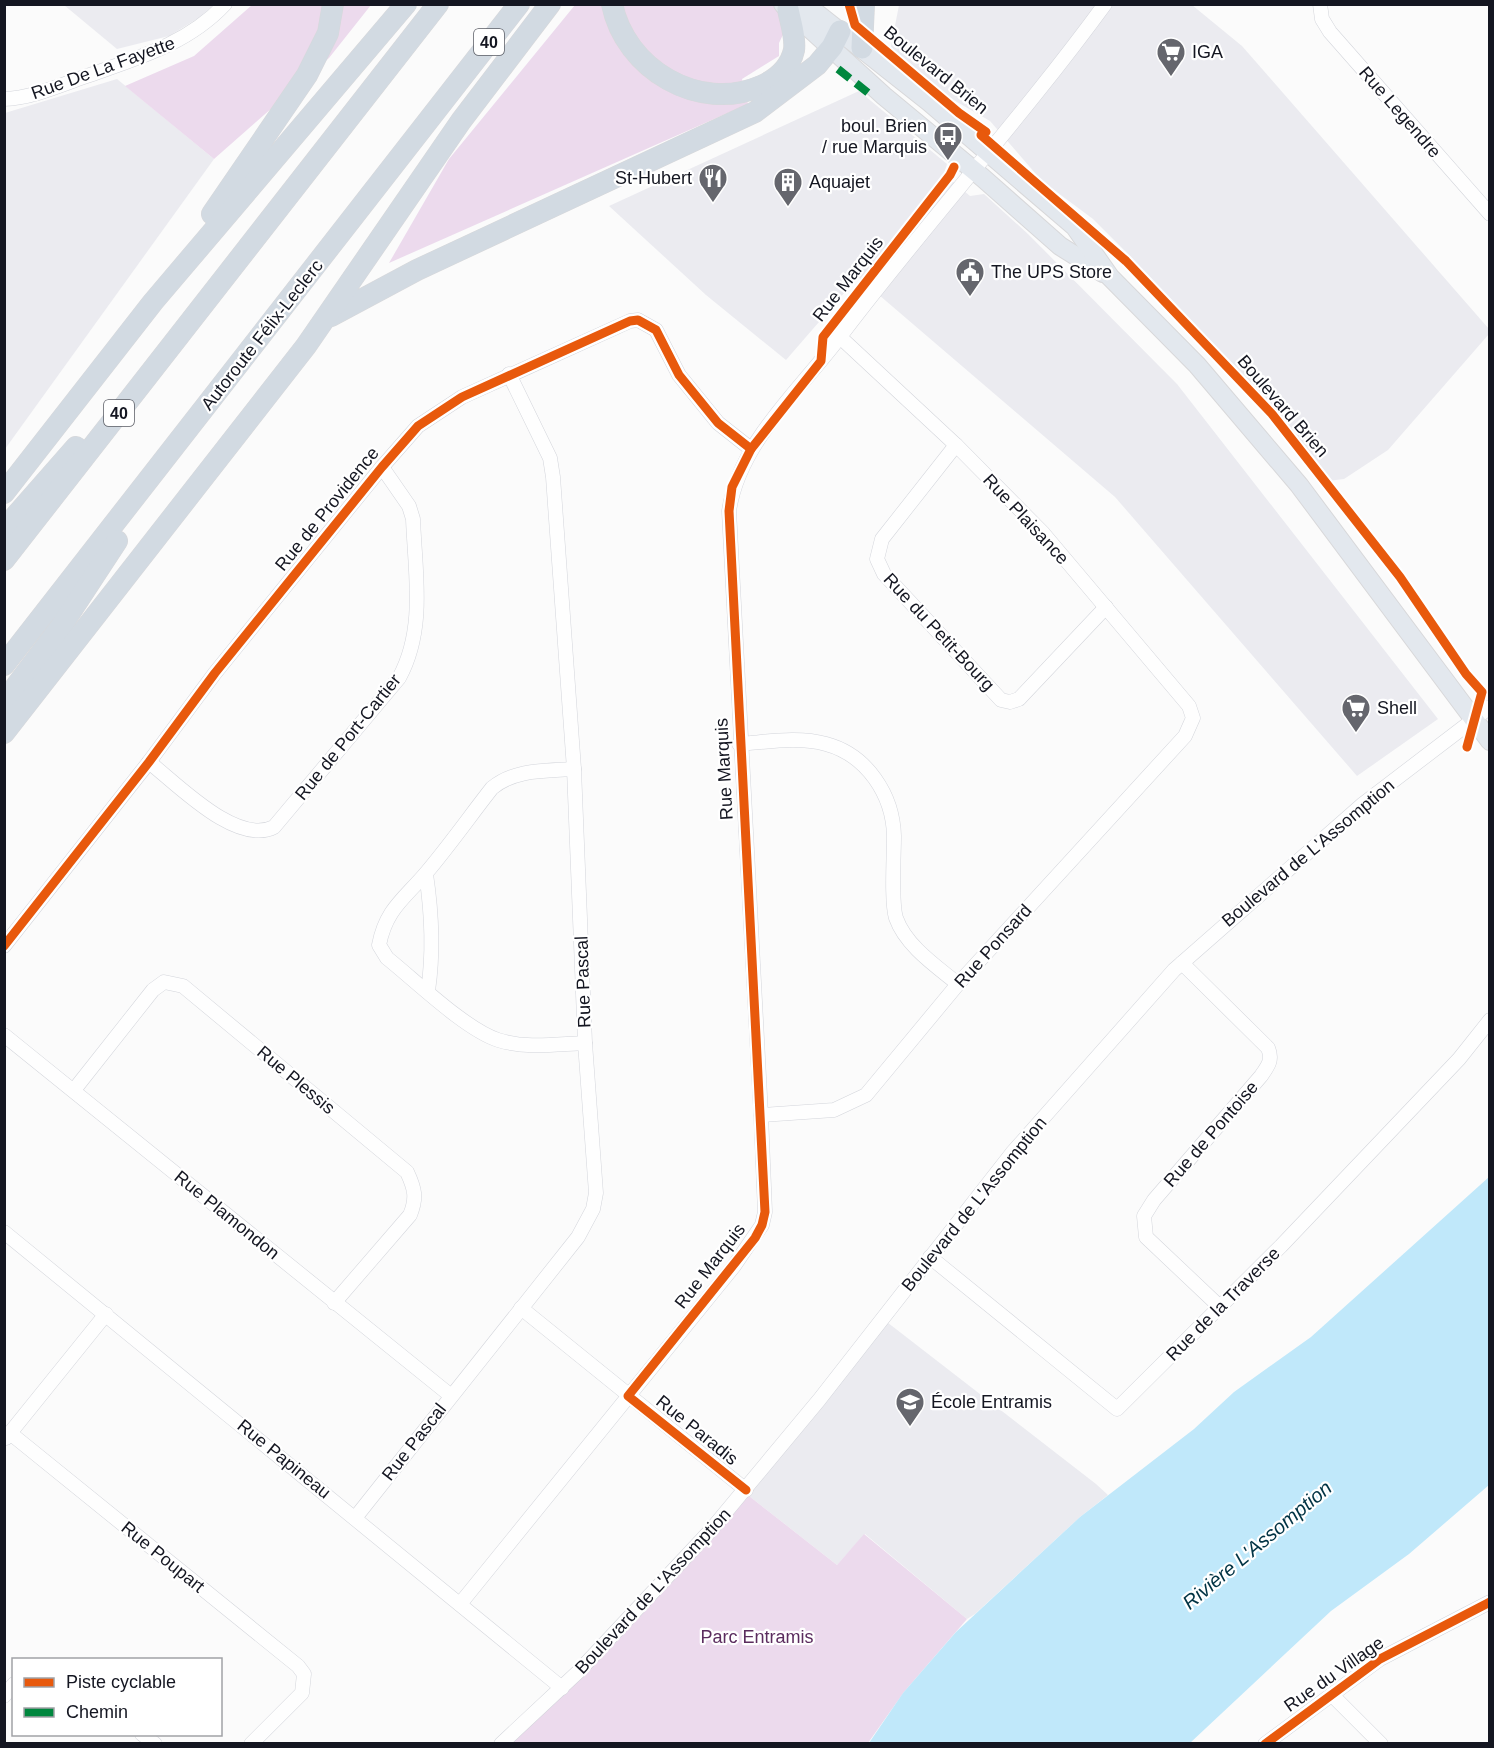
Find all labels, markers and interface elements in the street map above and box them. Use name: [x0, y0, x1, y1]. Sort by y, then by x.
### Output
street label: Boulevard Brien: [880, 22, 992, 118]
road number: 40: [474, 29, 504, 55]
street label: Rue De La Fayette: [29, 33, 177, 103]
supermarket icon: IGA: [1155, 36, 1187, 78]
place label: IGA: [1192, 42, 1223, 62]
street label: Rue Legendre: [1355, 62, 1445, 162]
place label: boul. Brien / rue Marquis: [822, 116, 927, 157]
bus stop icon: boul. Brien / rue Marquis: [932, 120, 964, 162]
restaurant icon: St-Hubert: [697, 162, 729, 204]
building icon: Aquajet: [772, 166, 804, 208]
place label: St-Hubert: [615, 168, 692, 188]
place label: Aquajet: [809, 172, 870, 192]
street label: Rue Marquis: [809, 233, 887, 325]
street label: Autoroute Félix-Leclerc: [197, 256, 327, 414]
public building icon: The UPS Store: [954, 256, 986, 298]
place label: The UPS Store: [991, 262, 1112, 282]
street label: Boulevard Brien: [1233, 351, 1333, 461]
road number: 40: [104, 400, 134, 426]
street label: Rue de Providence: [271, 443, 383, 575]
street label: Rue Plaisance: [979, 470, 1073, 568]
street label: Rue du Petit-Bourg: [879, 569, 999, 695]
street label: Rue de Port-Cartier: [291, 670, 405, 804]
supermarket icon: Shell: [1340, 692, 1372, 734]
place label: Shell: [1377, 698, 1417, 718]
street label: Rue Marquis: [711, 718, 737, 820]
street label: Boulevard de L'Assomption: [1218, 775, 1398, 931]
street label: Rue Ponsard: [950, 900, 1036, 992]
street label: Rue Pascal: [571, 936, 595, 1028]
street label: Rue Plessis: [253, 1042, 339, 1118]
street label: Rue de Pontoise: [1160, 1077, 1262, 1191]
street label: Boulevard de L'Assomption: [897, 1113, 1051, 1295]
street label: Rue Plamondon: [171, 1167, 283, 1263]
street label: Rue Marquis: [671, 1220, 749, 1312]
street label: Rue de la Traverse: [1162, 1243, 1284, 1365]
school or university icon: École Entramis: [894, 1386, 926, 1428]
street label: Rue Paradis: [652, 1391, 742, 1469]
place label: École Entramis: [931, 1392, 1052, 1412]
street label: Rue Pascal: [378, 1400, 450, 1484]
street label: Rue Papineau: [233, 1415, 335, 1503]
water label: Rivière L'Assomption: [1178, 1476, 1336, 1614]
street label: Boulevard de L'Assomption: [571, 1504, 735, 1678]
street label: Rue Poupart: [117, 1517, 209, 1597]
park label: Parc Entramis: [700, 1627, 814, 1647]
street label: Rue du Village: [1280, 1632, 1388, 1716]
legend: [12, 1658, 222, 1736]
text: Piste cyclable: [66, 1672, 176, 1692]
text: Chemin: [66, 1702, 128, 1722]

